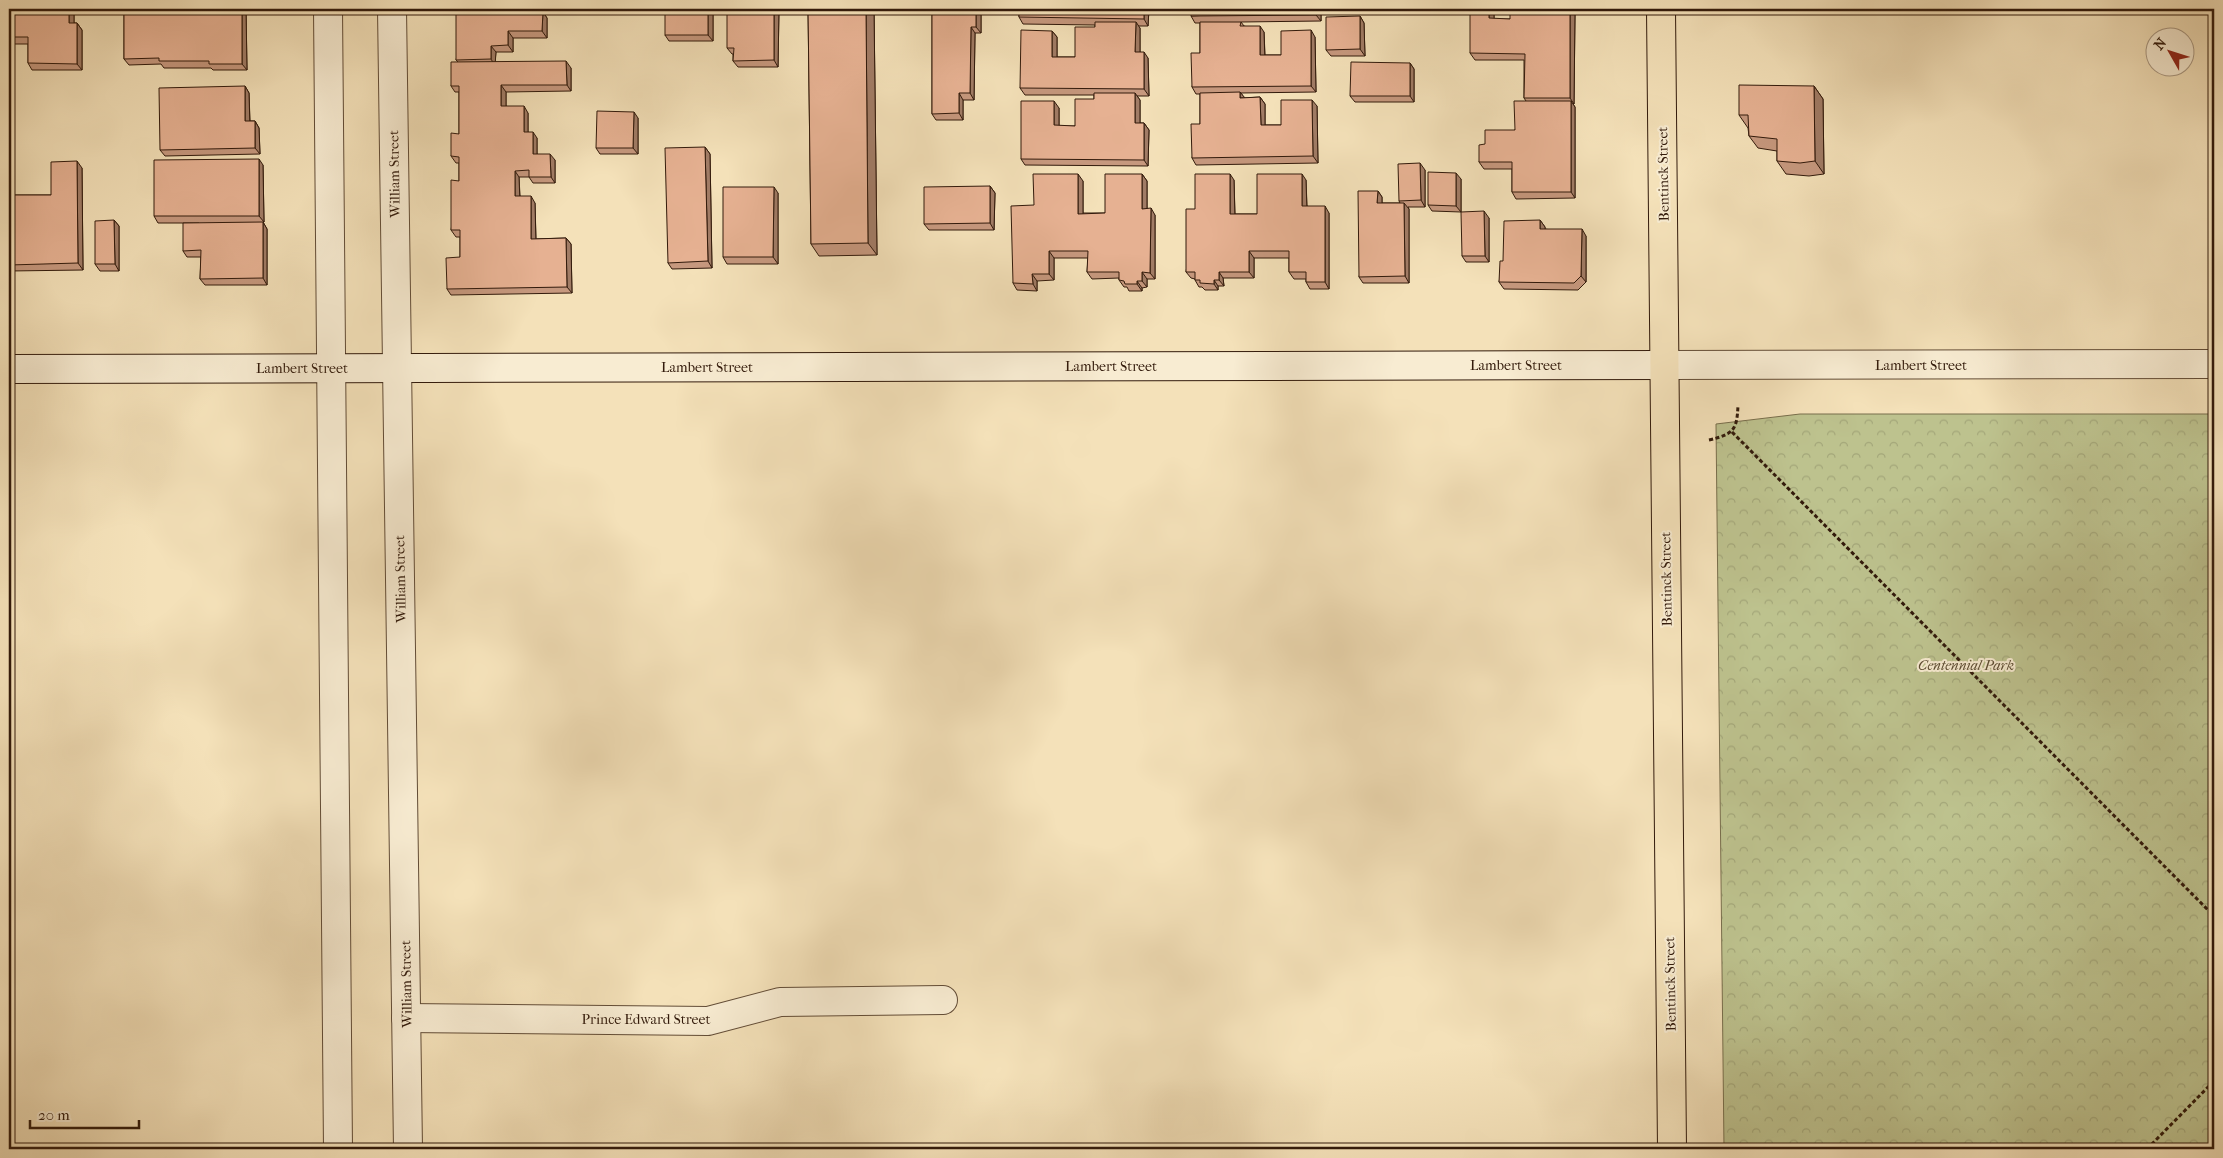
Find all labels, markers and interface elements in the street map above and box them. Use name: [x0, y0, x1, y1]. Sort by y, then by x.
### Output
north arrow: [2146, 28, 2196, 78]
text: N: [2150, 34, 2170, 54]
street label: Bentinck Street: [1654, 127, 1673, 221]
street label: William Street: [385, 130, 404, 219]
street label: Lambert Street: [1470, 357, 1562, 374]
street label: Lambert Street: [1875, 357, 1967, 374]
street label: Lambert Street: [1065, 358, 1157, 375]
street label: Lambert Street: [661, 359, 753, 376]
street label: Lambert Street: [256, 360, 348, 377]
street label: Bentinck Street: [1657, 532, 1676, 626]
street label: William Street: [391, 535, 410, 624]
park label: Centennial Park: [1918, 657, 2014, 674]
street label: Bentinck Street: [1661, 937, 1680, 1031]
street label: William Street: [397, 940, 416, 1029]
street label: Prince Edward Street: [582, 1011, 710, 1028]
scale bar: [30, 1098, 139, 1130]
text: 20 m: [38, 1106, 70, 1124]

